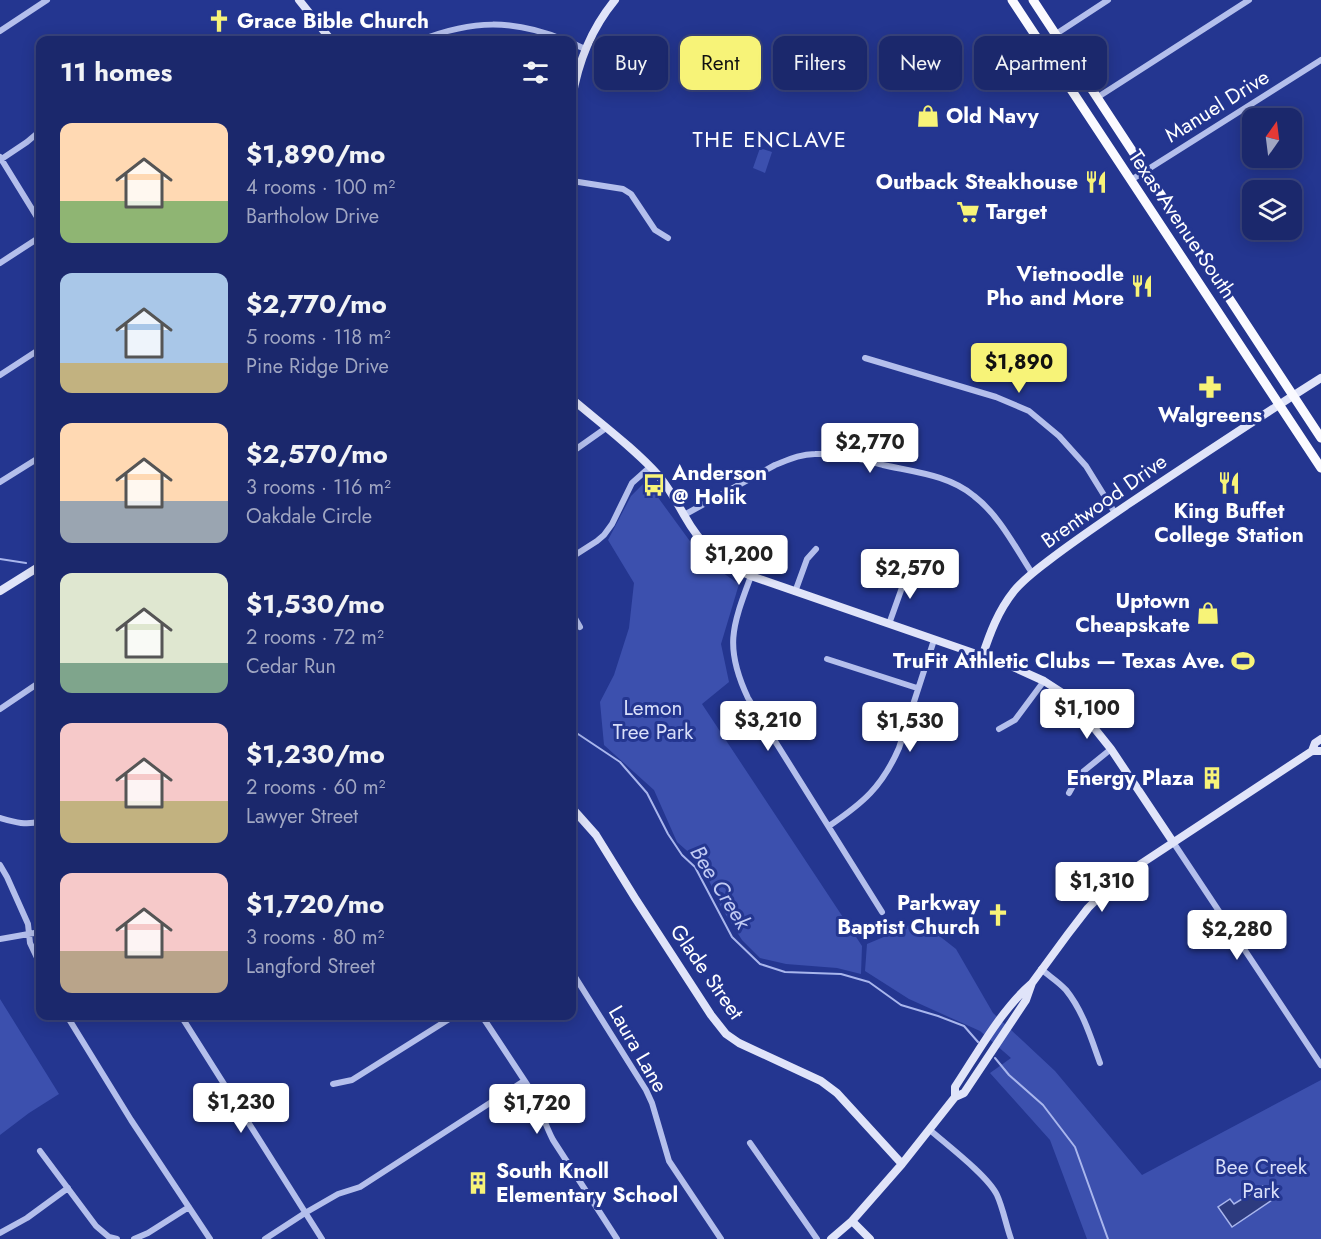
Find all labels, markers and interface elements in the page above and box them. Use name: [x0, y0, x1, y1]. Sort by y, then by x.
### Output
place label: Grace Bible Church: [237, 6, 429, 36]
church icon: Grace Bible Church: [206, 8, 232, 34]
chip: Buy: [594, 36, 668, 90]
chip: Rent: [680, 36, 761, 90]
chip: Filters: [773, 36, 867, 90]
chip: New: [879, 36, 962, 90]
chip: Apartment: [974, 36, 1107, 90]
text: 11 homes: [60, 53, 172, 91]
icon: filters: [519, 56, 552, 89]
street label: Manuel Drive: [1159, 62, 1275, 150]
place label: Old Navy: [946, 101, 1040, 131]
shop icon: Old Navy: [915, 103, 941, 129]
north arrow: [1242, 108, 1302, 168]
map controls: [1242, 108, 1302, 240]
district label: THE ENCLAVE: [693, 123, 847, 155]
text: $1,890/mo: [246, 135, 385, 173]
street label: Texas Avenue South: [1121, 144, 1243, 304]
icon: home: [108, 147, 180, 219]
place label: Outback Steakhouse: [876, 167, 1078, 197]
restaurant icon: Outback Steakhouse: [1083, 169, 1109, 195]
text: 4 rooms · 100 m²: [246, 173, 395, 202]
button: layers: [1242, 180, 1302, 240]
place label: Target: [986, 197, 1047, 227]
supermarket icon: Target: [955, 199, 981, 225]
text: Bartholow Drive: [246, 202, 379, 231]
place label: Vietnoodle Pho and More: [986, 259, 1124, 313]
restaurant icon: Vietnoodle Pho and More: [1129, 273, 1155, 299]
text: $2,770/mo: [246, 285, 387, 323]
icon: home: [108, 297, 180, 369]
text: 5 rooms · 118 m²: [246, 323, 391, 352]
pin: $1,890: [970, 343, 1068, 394]
text: $1,890: [985, 348, 1053, 377]
text: Pine Ridge Drive: [246, 352, 389, 381]
pharmacy icon: Walgreens: [1197, 374, 1223, 400]
place label: Walgreens: [1158, 400, 1262, 430]
pin: $2,770: [821, 423, 919, 474]
text: $2,770: [835, 428, 905, 457]
text: $2,570/mo: [246, 435, 388, 473]
street label: Brentwood Drive: [1035, 446, 1173, 556]
icon: home: [108, 447, 180, 519]
place label: Anderson @ Holik: [671, 458, 767, 512]
restaurant icon: King Buffet College Station: [1216, 470, 1242, 496]
bus stop icon: Anderson @ Holik: [641, 472, 667, 498]
text: 3 rooms · 116 m²: [246, 473, 391, 502]
place label: King Buffet College Station: [1154, 496, 1304, 550]
text: Oakdale Circle: [246, 502, 372, 531]
pin: $1,200: [690, 535, 788, 586]
text: $1,200: [705, 540, 773, 569]
pin: $2,570: [861, 549, 959, 600]
text: $2,570: [875, 554, 945, 583]
text: $1,530/mo: [246, 585, 385, 623]
place label: Uptown Cheapskate: [1075, 586, 1190, 640]
icon: home: [108, 597, 180, 669]
shop icon: Uptown Cheapskate: [1195, 600, 1221, 626]
text: 2 rooms · 72 m²: [246, 623, 384, 652]
place label: TruFit Athletic Clubs — Texas Ave.: [893, 646, 1225, 676]
sports icon: TruFit Athletic Clubs — Texas Ave.: [1230, 648, 1256, 674]
text: Cedar Run: [246, 652, 336, 681]
pin: $1,100: [1038, 689, 1136, 740]
park label: Lemon Tree Park: [613, 693, 694, 747]
text: $1,100: [1054, 694, 1120, 723]
pin: $3,210: [719, 701, 817, 752]
pin: $1,530: [861, 702, 959, 753]
text: $3,210: [734, 706, 802, 735]
text: $1,530: [876, 707, 944, 736]
text: $1,230/mo: [246, 735, 385, 773]
icon: home: [108, 747, 180, 819]
place label: Energy Plaza: [1067, 763, 1194, 793]
building icon: Energy Plaza: [1199, 765, 1225, 791]
text: 2 rooms · 60 m²: [246, 773, 385, 802]
text: Lawyer Street: [246, 802, 358, 831]
water label: Bee Creek: [683, 839, 760, 937]
pin: $1,310: [1053, 862, 1151, 913]
text: $1,310: [1070, 867, 1134, 896]
text: $1,720/mo: [246, 885, 384, 923]
place label: Parkway Baptist Church: [837, 888, 981, 942]
icon: home: [108, 897, 180, 969]
church icon: Parkway Baptist Church: [985, 902, 1011, 928]
pin: $2,280: [1188, 910, 1286, 961]
text: $2,280: [1202, 915, 1272, 944]
street label: Glade Street: [663, 918, 751, 1026]
text: 3 rooms · 80 m²: [246, 923, 384, 952]
text: Langford Street: [246, 952, 375, 981]
street label: Laura Lane: [601, 1000, 675, 1098]
pin: $1,230: [192, 1083, 290, 1134]
pin: $1,720: [488, 1084, 586, 1135]
text: $1,230: [207, 1088, 275, 1117]
text: $1,720: [503, 1089, 571, 1118]
park label: Bee Creek Park: [1215, 1152, 1308, 1206]
place label: South Knoll Elementary School: [496, 1156, 678, 1210]
building icon: South Knoll Elementary School: [465, 1170, 491, 1196]

